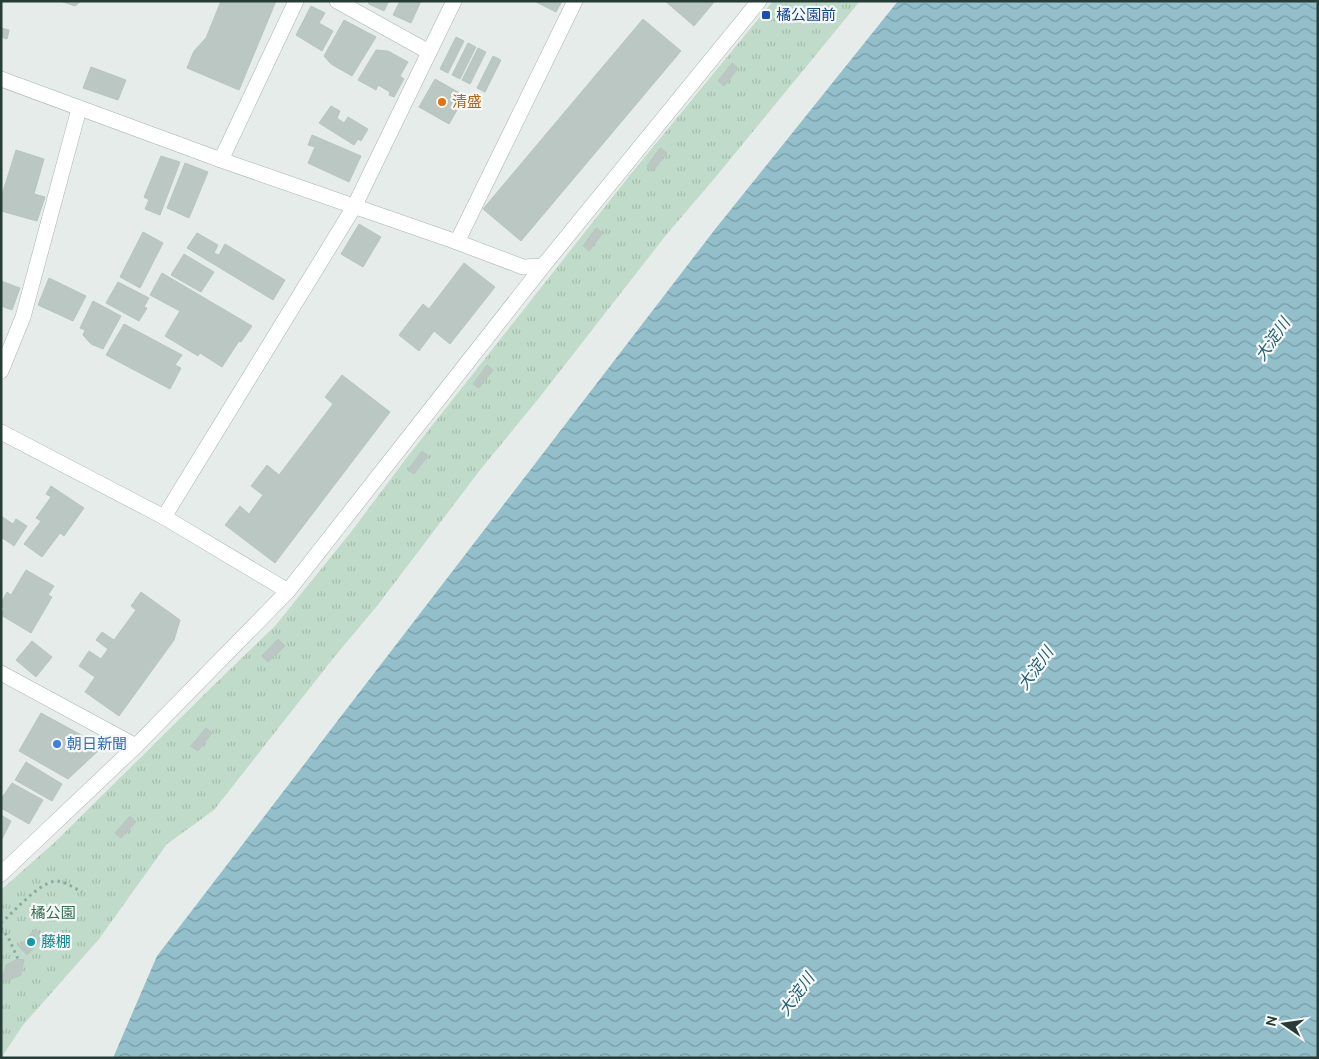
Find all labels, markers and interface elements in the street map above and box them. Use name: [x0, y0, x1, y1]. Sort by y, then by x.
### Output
place label: 橘公園前: [776, 6, 836, 23]
marker: 橘公園前: [760, 9, 772, 21]
place label: 清盛: [452, 93, 482, 110]
marker: 清盛: [436, 96, 448, 108]
water label: 大淀川: [1251, 313, 1294, 364]
water label: 大淀川: [1014, 642, 1058, 693]
place label: 朝日新聞: [67, 735, 127, 752]
marker: 朝日新聞: [51, 738, 63, 750]
park label: 橘公園: [30, 904, 76, 921]
place label: 藤棚: [41, 933, 71, 950]
marker: 藤棚: [25, 936, 37, 948]
water label: 大淀川: [775, 968, 819, 1019]
north arrow: [1259, 999, 1309, 1049]
text: N: [1262, 1014, 1280, 1028]

